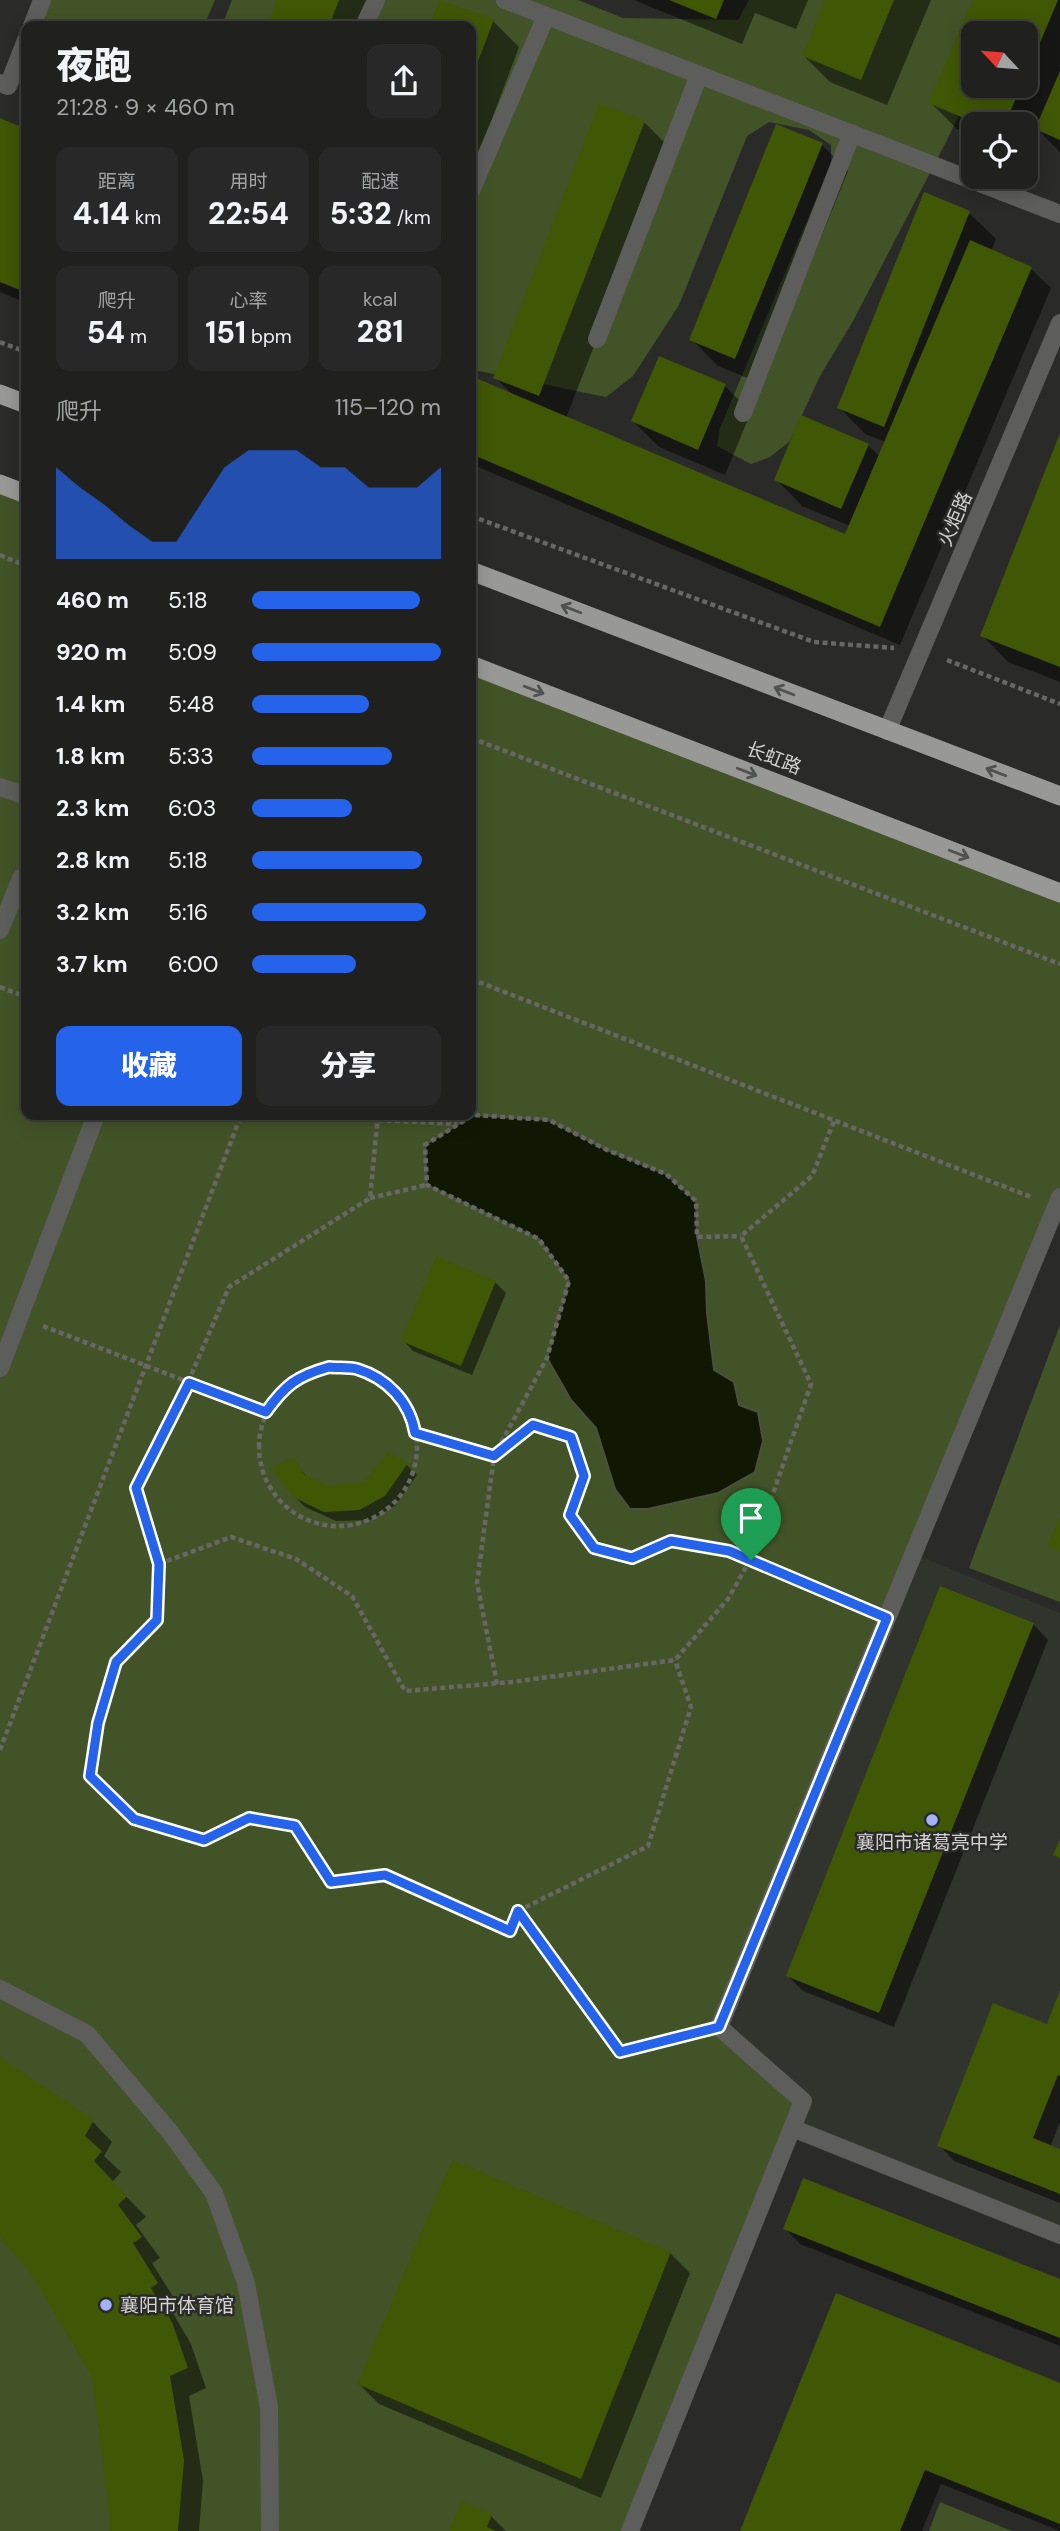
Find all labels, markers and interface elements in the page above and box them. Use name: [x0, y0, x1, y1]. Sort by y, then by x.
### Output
north arrow: [961, 21, 1038, 98]
map controls: [961, 21, 1038, 189]
text: 夜跑: [56, 41, 132, 91]
button: share: [367, 44, 441, 118]
text: 21:28 · 9 × 460 m: [56, 92, 235, 122]
button: locate: [961, 112, 1038, 189]
text: 距离: [98, 169, 136, 194]
text: 用时: [229, 169, 268, 194]
text: 配速: [361, 169, 399, 194]
text: 4.14: [73, 194, 130, 233]
text: 22:54: [208, 194, 289, 233]
text: 5:32: [330, 194, 392, 233]
text: km: [130, 205, 161, 230]
text: /km: [392, 205, 431, 230]
text: kcal: [363, 287, 397, 312]
text: 爬升: [98, 288, 136, 313]
text: 心率: [229, 288, 268, 313]
text: 281: [357, 312, 404, 351]
text: 54: [87, 313, 125, 352]
text: 151: [205, 313, 246, 352]
text: m: [125, 324, 147, 349]
text: bpm: [246, 324, 292, 349]
text: 115–120 m: [335, 392, 441, 422]
text: 爬升: [56, 396, 102, 426]
street label: 火炬路: [932, 488, 978, 550]
text: 460 m: [56, 585, 129, 615]
text: 5:18: [168, 585, 208, 615]
one-way arrow: [561, 602, 583, 614]
text: 920 m: [56, 637, 127, 667]
text: 5:09: [168, 637, 217, 667]
one-way arrow: [773, 684, 795, 697]
one-way arrow: [523, 685, 545, 697]
text: 1.4 km: [56, 689, 125, 719]
text: 5:48: [168, 689, 215, 719]
street label: 长虹路: [743, 736, 805, 780]
text: 1.8 km: [56, 741, 125, 771]
text: 5:33: [168, 741, 214, 771]
one-way arrow: [986, 765, 1008, 778]
one-way arrow: [735, 767, 757, 779]
text: 2.3 km: [56, 793, 129, 823]
text: 6:03: [168, 793, 216, 823]
text: 2.8 km: [56, 845, 130, 875]
text: 5:18: [168, 845, 208, 875]
one-way arrow: [947, 849, 969, 861]
text: 3.2 km: [56, 897, 129, 927]
text: 5:16: [168, 897, 208, 927]
text: 3.7 km: [56, 949, 128, 979]
text: 6:00: [168, 949, 219, 979]
button: 收藏: [56, 1026, 242, 1106]
button: 分享: [256, 1026, 441, 1106]
pin: [721, 1488, 781, 1560]
icon: arrive: [732, 1499, 770, 1537]
marker: 襄阳市诸葛亮中学: [924, 1812, 940, 1828]
place label: 襄阳市诸葛亮中学: [856, 1830, 1008, 1855]
place label: 襄阳市体育馆: [120, 2293, 234, 2318]
marker: 襄阳市体育馆: [98, 2297, 114, 2313]

